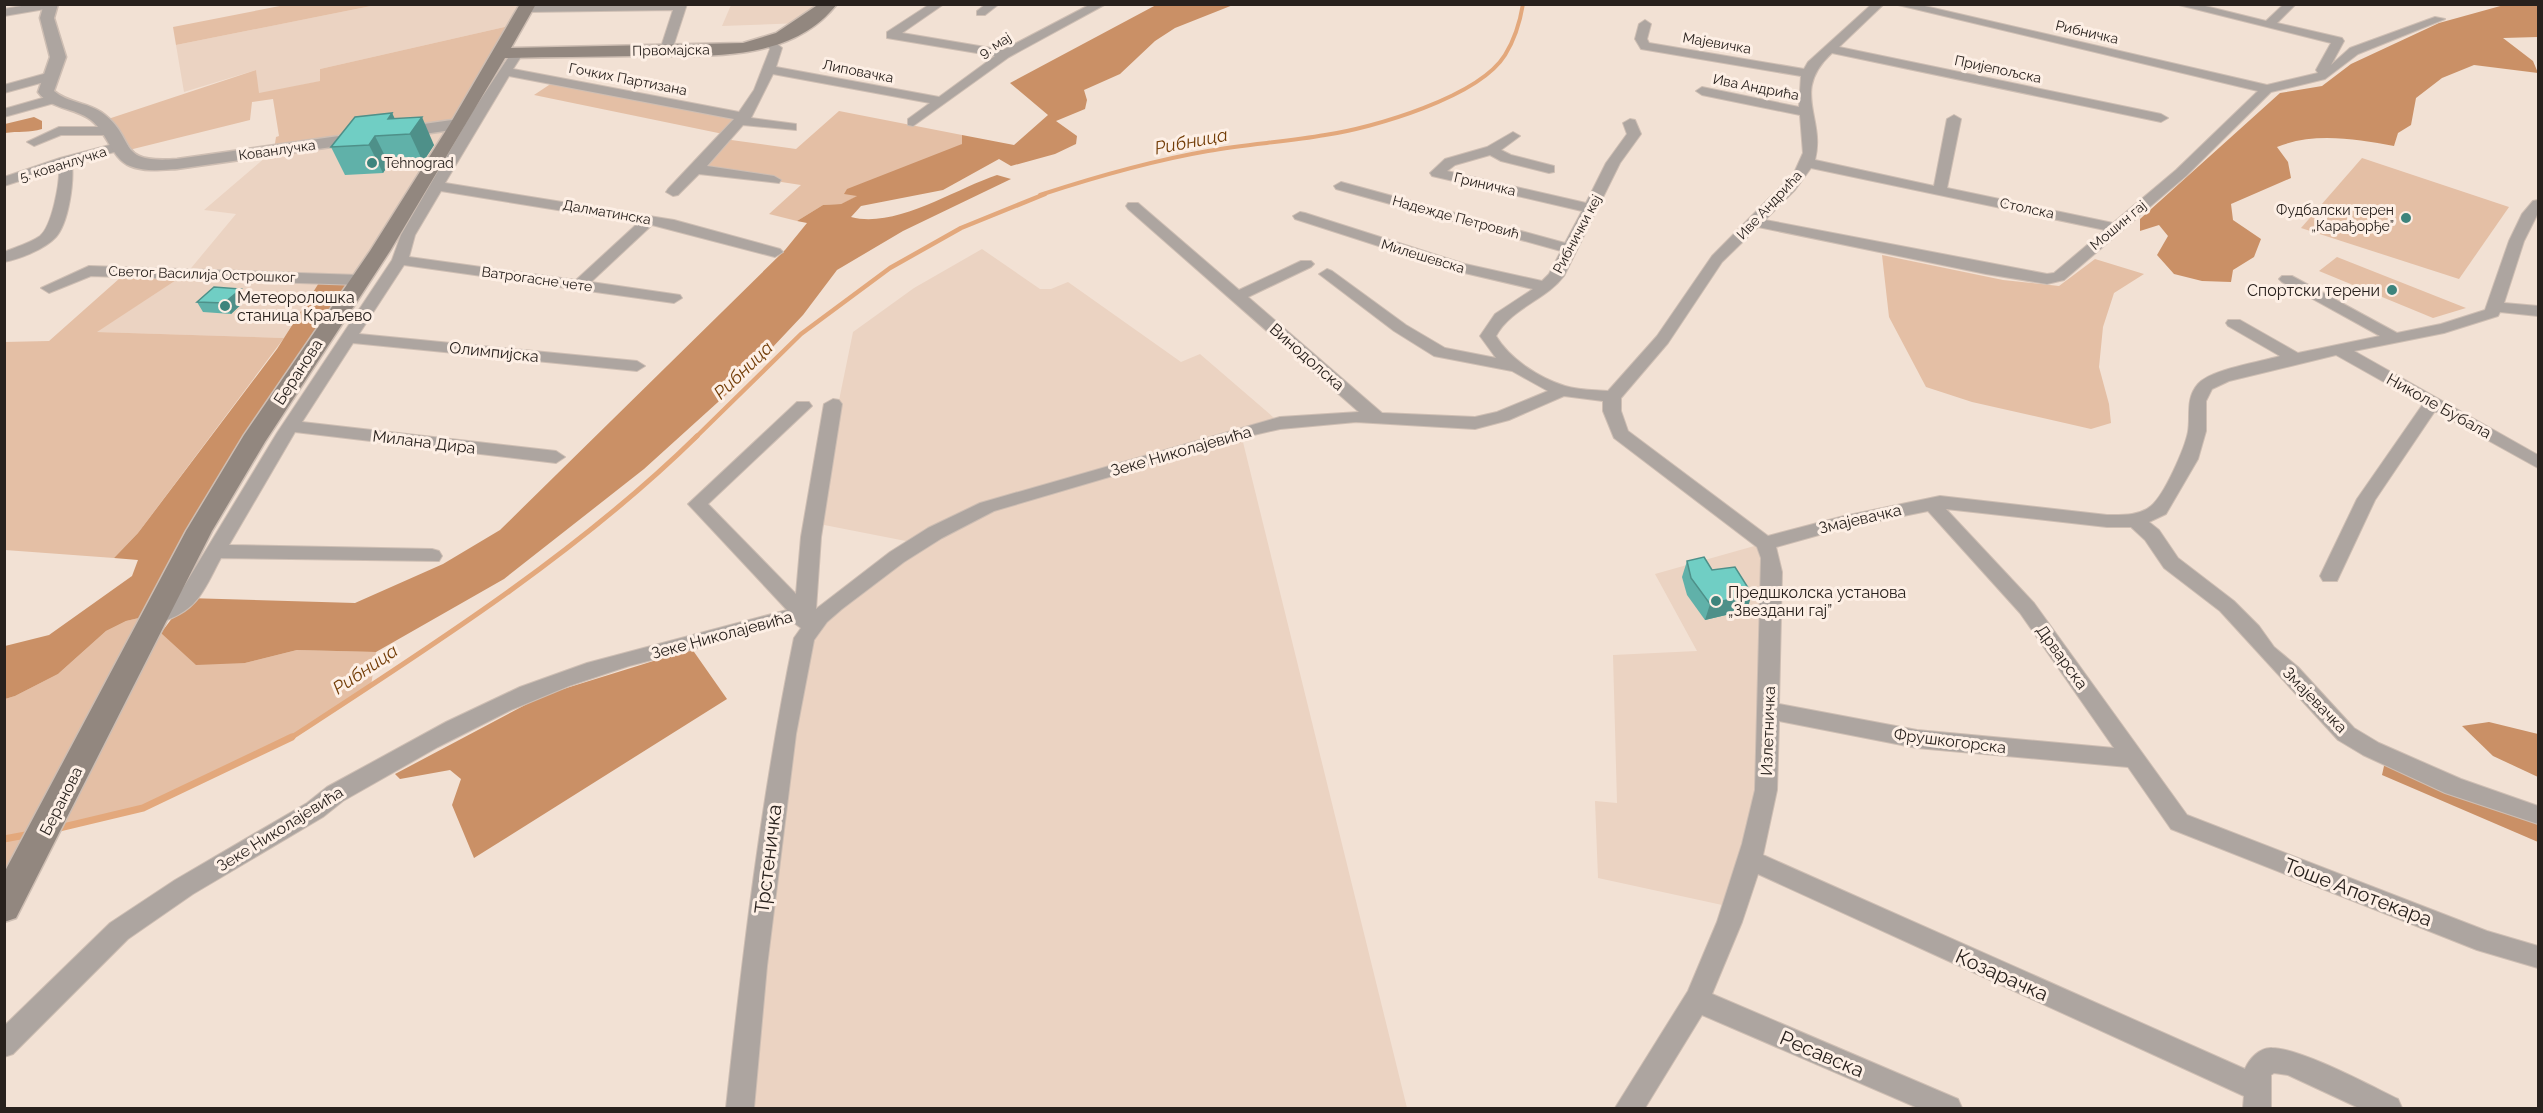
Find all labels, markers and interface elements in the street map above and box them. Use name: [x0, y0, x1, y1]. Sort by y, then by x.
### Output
street label: Рибничка: [2054, 17, 2120, 47]
street label: 9. мај: [976, 29, 1014, 61]
street label: Мајевичка: [1682, 29, 1752, 57]
street label: Првомајска: [632, 41, 710, 59]
street label: Пријепољска: [1953, 52, 2043, 86]
street label: Липовачка: [821, 56, 895, 86]
street label: Гочких Партизана: [568, 60, 688, 98]
street label: Ива Андрића: [1712, 71, 1800, 103]
water label: Рибница: [1153, 124, 1230, 158]
street label: Кованлучка: [237, 137, 317, 163]
street label: 5. кованлучка: [18, 143, 108, 185]
place label: Tehnograd: [384, 155, 454, 171]
marker: Tehnograd: [365, 156, 379, 170]
street label: Иве Андрића: [1733, 167, 1805, 243]
street label: Гриничка: [1453, 169, 1517, 199]
street label: Надежде Петровић: [1391, 192, 1521, 242]
street label: Рибнички кеј: [1550, 192, 1604, 276]
street label: Столска: [1998, 194, 2056, 222]
street label: Далматинска: [562, 196, 652, 228]
street label: Мошин гај: [2087, 197, 2149, 253]
place label: Фудбалски терен „Карађорђе”: [2276, 202, 2394, 234]
marker: Фудбалски терен „Карађорђе”: [2399, 211, 2413, 225]
street label: Милешевска: [1379, 236, 1467, 276]
street label: Светог Василија Острошког: [108, 263, 296, 285]
street label: Ватрогасне чете: [481, 263, 593, 295]
place label: Спортски терени: [2247, 281, 2380, 300]
marker: Спортски терени: [2385, 283, 2399, 297]
place label: Метеоролошка станица Краљево: [237, 288, 372, 325]
marker: Метеоролошка станица Краљево: [218, 299, 232, 313]
street label: Винодолска: [1266, 319, 1348, 395]
street label: Беранова: [270, 336, 326, 408]
water label: Рибница: [709, 337, 777, 403]
street label: Олимпијска: [448, 338, 540, 366]
street label: Николе Бубала: [2383, 369, 2495, 443]
street label: Зеке Николајевића: [1109, 422, 1253, 480]
street label: Милана Дира: [371, 426, 477, 458]
street label: Змајевачка: [1817, 500, 1903, 538]
place label: Предшколска установа „Звездани гај”: [1728, 583, 1906, 620]
marker: Предшколска установа „Звездани гај”: [1709, 594, 1723, 608]
street label: Зеке Николајевића: [649, 607, 795, 663]
street label: Дрварска: [2032, 621, 2092, 693]
water label: Рибница: [328, 639, 402, 698]
street label: Змајевачка: [2279, 663, 2351, 737]
street label: Излетничка: [1757, 686, 1779, 776]
street label: Фрушкогорска: [1893, 725, 2007, 757]
street label: Беранова: [36, 763, 86, 839]
street label: Зеке Николајевића: [213, 782, 347, 876]
street label: Трстеничка: [749, 803, 787, 915]
street label: Тоше Апотекара: [2281, 853, 2435, 931]
street label: Козарачка: [1952, 944, 2052, 1006]
street label: Ресавска: [1776, 1026, 1868, 1082]

